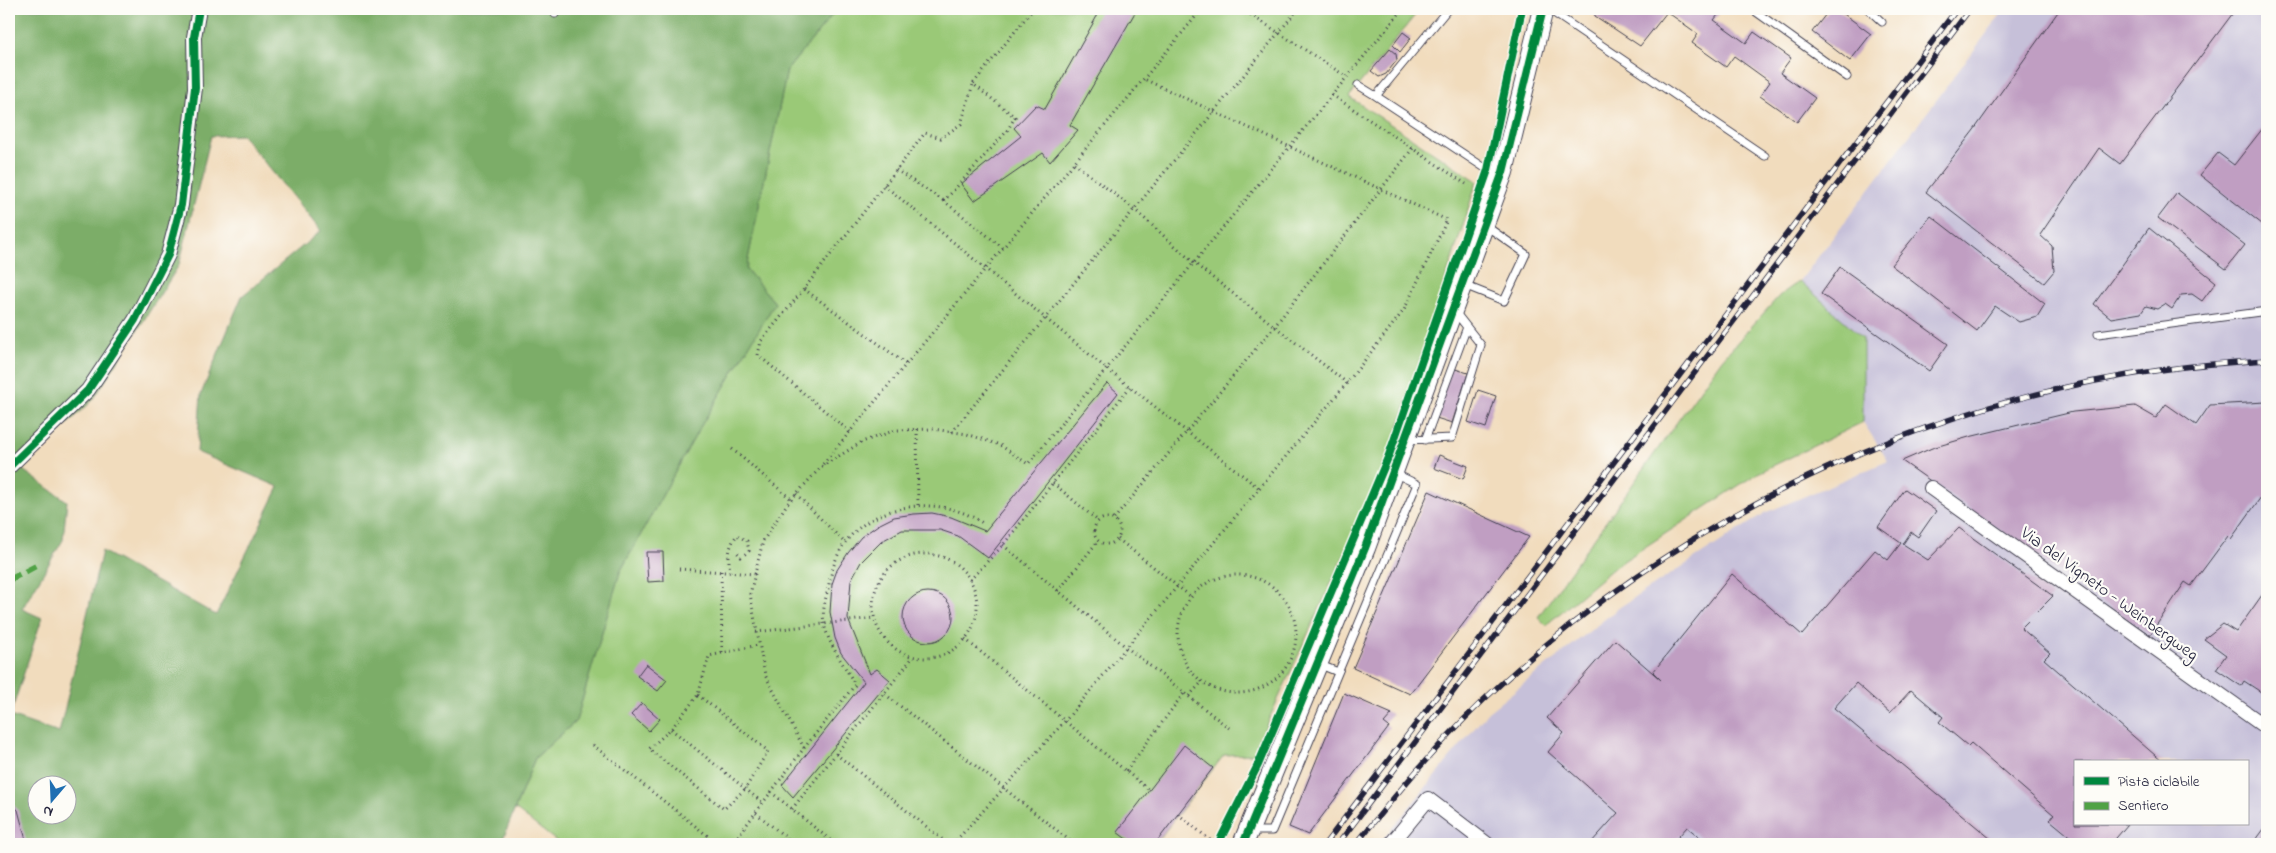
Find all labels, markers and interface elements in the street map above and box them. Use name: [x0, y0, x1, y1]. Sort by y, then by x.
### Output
street label: Via del Vigneto - Weinbergweg: [2013, 520, 2203, 669]
legend: [2074, 760, 2248, 826]
text: Pista ciclabile: [2118, 771, 2200, 793]
north arrow: [28, 776, 78, 826]
text: Sentiero: [2118, 795, 2169, 817]
text: N: [40, 799, 56, 822]

